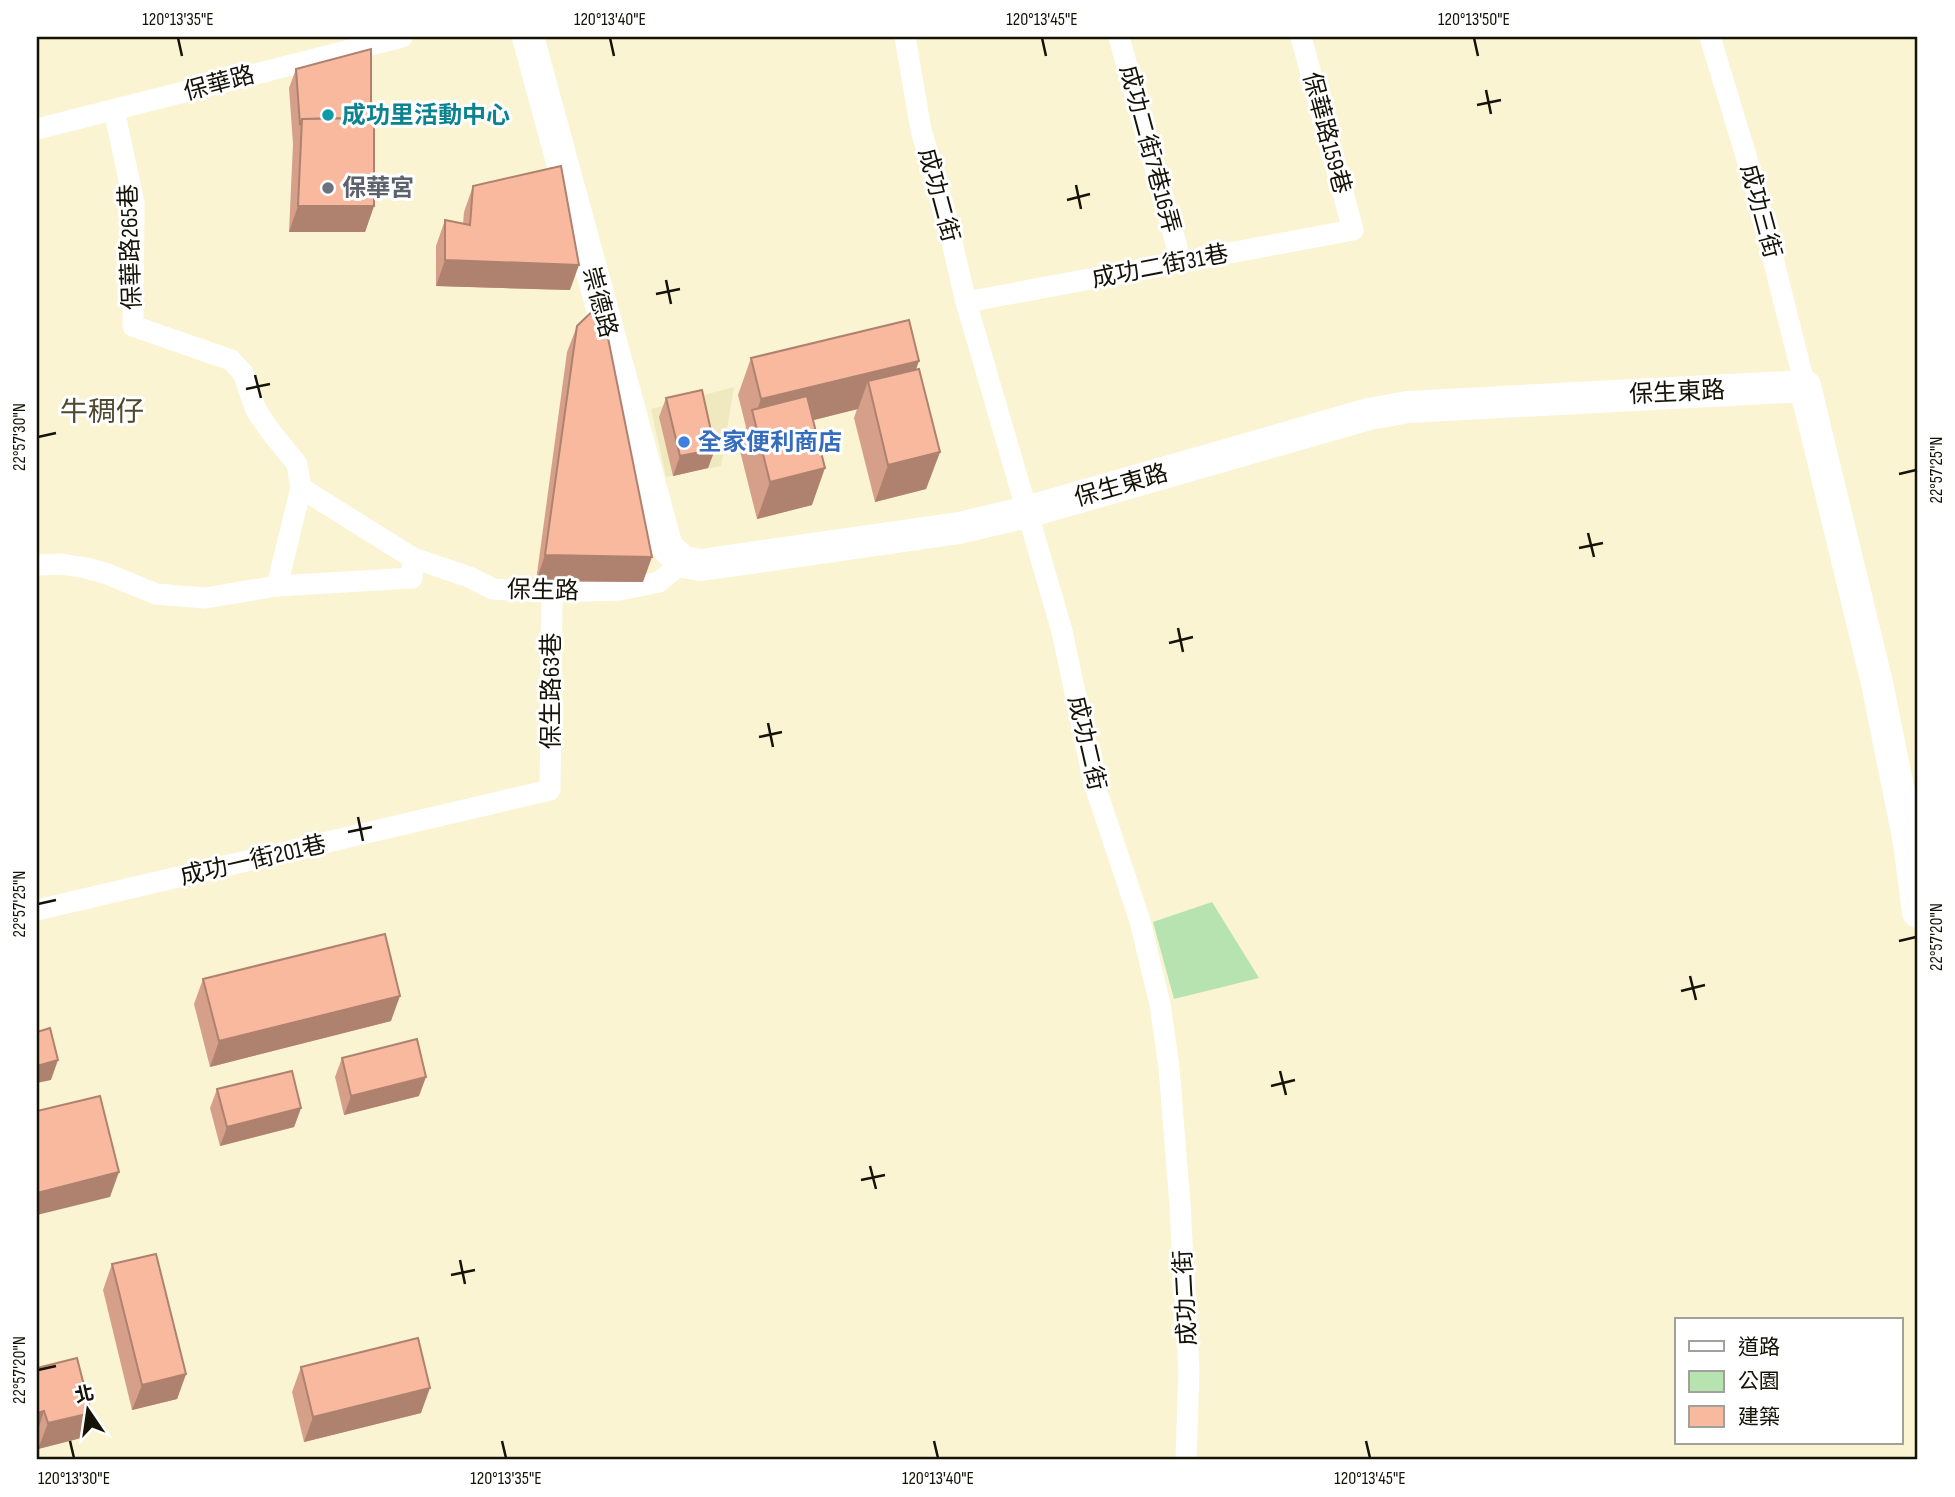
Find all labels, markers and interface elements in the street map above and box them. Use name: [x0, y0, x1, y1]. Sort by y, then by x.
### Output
text: 120°13'35"E: [142, 9, 214, 30]
text: 120°13'40"E: [574, 9, 646, 30]
text: 120°13'45"E: [1006, 9, 1078, 30]
text: 120°13'50"E: [1438, 9, 1510, 30]
street label: 保華路: [181, 60, 258, 107]
street label: 成功二街7巷16弄: [1113, 62, 1186, 236]
street label: 保華路159巷: [1296, 69, 1357, 197]
place label: 成功里活動中心: [342, 101, 510, 130]
marker: 成功里活動中心: [320, 107, 336, 123]
street label: 成功二街: [912, 145, 965, 245]
street label: 成功三街: [1734, 161, 1787, 261]
place label: 保華宮: [342, 174, 414, 203]
marker: 保華宮: [320, 180, 336, 196]
street label: 保華路265巷: [114, 183, 147, 310]
street label: 成功二街31巷: [1089, 239, 1231, 294]
street label: 崇德路: [576, 264, 623, 341]
street label: 保生東路: [1628, 376, 1726, 409]
district label: 牛稠仔: [60, 396, 144, 429]
text: 22°57'30"N: [9, 403, 30, 471]
place label: 全家便利商店: [698, 428, 842, 457]
marker: 全家便利商店: [676, 434, 692, 450]
text: 22°57'25"N: [1926, 437, 1947, 503]
street label: 保生東路: [1071, 458, 1171, 513]
street label: 保生路: [507, 575, 579, 606]
street label: 保生路63巷: [537, 633, 566, 749]
street label: 成功二街: [1062, 693, 1111, 793]
street label: 成功一街201巷: [177, 830, 329, 891]
text: 22°57'25"N: [9, 871, 30, 937]
text: 22°57'20"N: [1926, 903, 1947, 971]
street label: 成功二街: [1169, 1249, 1202, 1347]
legend: [1675, 1318, 1902, 1444]
text: 道路: [1738, 1335, 1780, 1360]
text: 22°57'20"N: [9, 1336, 30, 1404]
text: 公園: [1738, 1369, 1780, 1394]
north arrow: [52, 1374, 122, 1444]
text: 北: [73, 1382, 96, 1408]
text: 建築: [1738, 1405, 1780, 1430]
text: 120°13'30"E: [38, 1468, 110, 1489]
text: 120°13'35"E: [470, 1468, 542, 1489]
text: 120°13'40"E: [902, 1468, 974, 1489]
text: 120°13'45"E: [1334, 1468, 1406, 1489]

